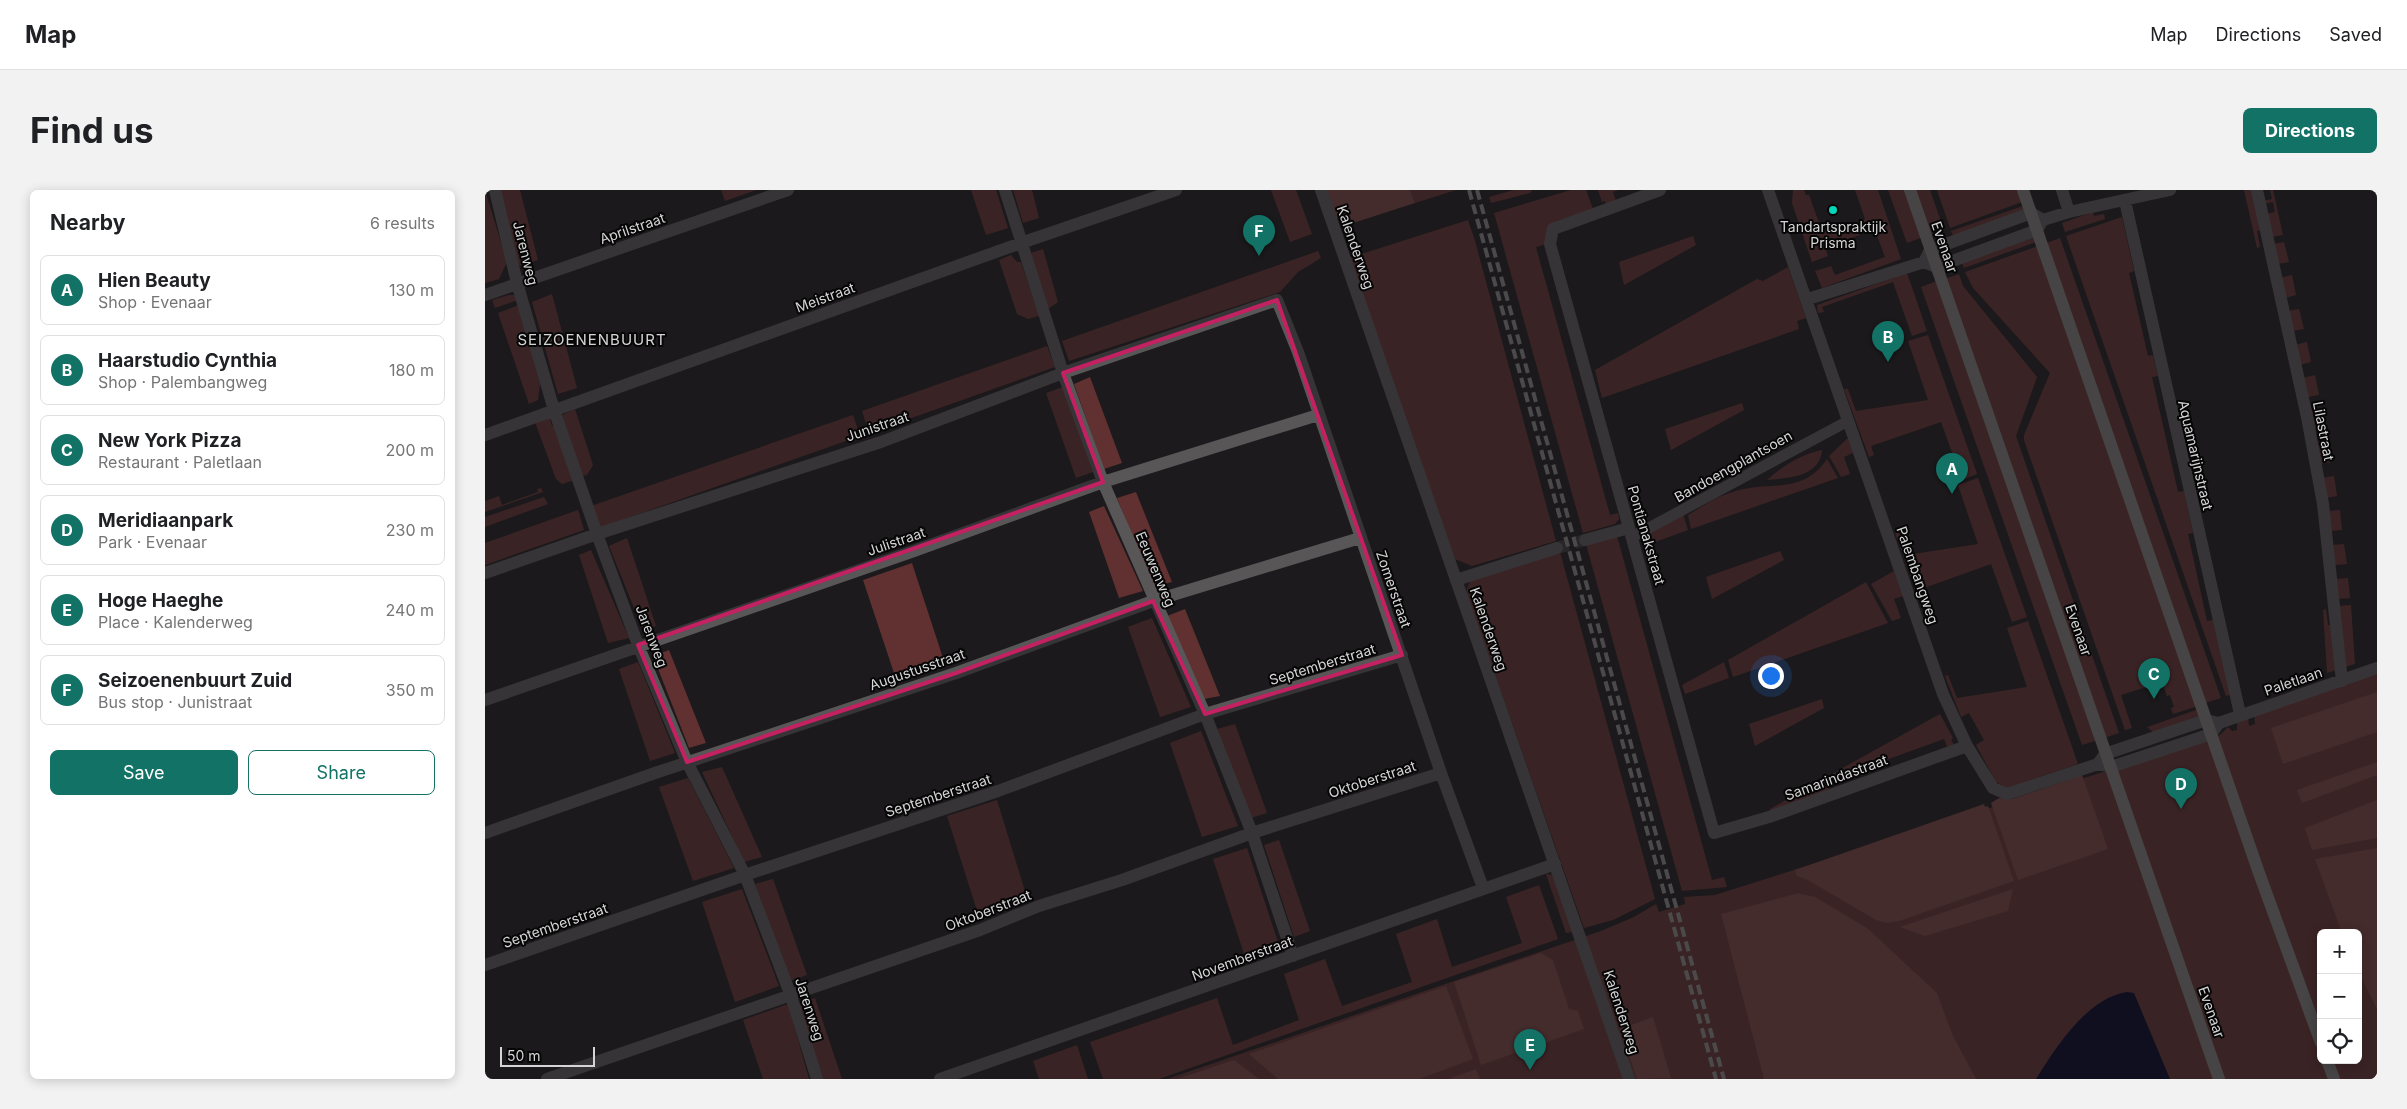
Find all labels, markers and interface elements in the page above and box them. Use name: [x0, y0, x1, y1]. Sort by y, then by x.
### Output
text: Map: [25, 20, 76, 49]
text: Map: [2150, 24, 2188, 45]
text: Directions: [2216, 24, 2301, 45]
text: Saved: [2329, 24, 2382, 45]
button: Directions: [2243, 108, 2377, 153]
text: Find us: [30, 109, 154, 151]
street label: Kalenderweg: [1334, 203, 1378, 291]
marker: Tandartspraktijk Prisma: [1827, 204, 1839, 216]
street label: Aprilstraat: [597, 209, 667, 247]
text: Nearby: [50, 210, 125, 235]
text: 6 results: [370, 213, 435, 233]
pin: F: [1243, 215, 1275, 256]
place label: Tandartspraktijk Prisma: [1780, 218, 1886, 251]
street label: Jarenweg: [510, 219, 542, 287]
street label: Evenaar: [1928, 219, 1962, 275]
text: Hien Beauty: [98, 269, 211, 292]
street label: Meistraat: [793, 278, 857, 316]
text: A: [61, 280, 73, 300]
text: 130 m: [389, 280, 434, 300]
text: Shop · Evenaar: [98, 292, 212, 312]
pin: B: [1872, 321, 1904, 362]
district label: SEIZOENENBUURT: [517, 330, 667, 349]
text: Haarstudio Cynthia: [98, 349, 277, 372]
text: B: [62, 360, 72, 380]
text: 180 m: [389, 360, 434, 380]
text: Shop · Palembangweg: [98, 372, 267, 392]
street label: Aquamarijnstraat: [2175, 398, 2217, 512]
street label: Lilastraat: [2310, 400, 2338, 463]
street label: Junistraat: [843, 407, 911, 445]
street label: Bandoengplantsoen: [1671, 427, 1795, 505]
text: New York Pizza: [98, 429, 241, 452]
text: C: [61, 440, 73, 460]
text: 200 m: [386, 440, 434, 460]
text: Restaurant · Paletlaan: [98, 452, 262, 472]
pin: A: [1936, 453, 1968, 494]
street label: Pontianakstraat: [1625, 483, 1669, 587]
text: Meridiaanpark: [98, 509, 233, 532]
text: D: [61, 520, 73, 540]
text: 230 m: [386, 520, 434, 540]
street label: Julistraat: [865, 523, 928, 559]
street label: Palembangweg: [1893, 524, 1943, 626]
street label: Eeuwenweg: [1132, 529, 1180, 609]
text: Park · Evenaar: [98, 532, 207, 552]
street label: Zomerstraat: [1373, 548, 1415, 630]
street label: Kalenderweg: [1467, 585, 1511, 673]
text: Hoge Haeghe: [98, 589, 223, 612]
text: E: [62, 600, 72, 620]
text: 240 m: [386, 600, 434, 620]
street label: Jarenweg: [632, 602, 672, 670]
street label: Evenaar: [2062, 602, 2096, 658]
text: Place · Kalenderweg: [98, 612, 253, 632]
street label: Septemberstraat: [1267, 640, 1378, 688]
street label: Augustusstraat: [867, 645, 967, 693]
pin: C: [2138, 658, 2170, 699]
your location: [1758, 663, 1784, 689]
street label: Paletlaan: [2262, 663, 2324, 699]
text: Seizoenenbuurt Zuid: [98, 669, 292, 692]
text: F: [62, 680, 72, 700]
text: 350 m: [386, 680, 434, 700]
text: Bus stop · Junistraat: [98, 692, 252, 712]
button: Save: [50, 750, 238, 795]
button: Share: [248, 750, 435, 795]
street label: Samarindastraat: [1782, 750, 1890, 803]
street label: Oktoberstraat: [1326, 757, 1418, 801]
pin: D: [2165, 768, 2197, 809]
street label: Septemberstraat: [883, 770, 993, 820]
street label: Oktoberstraat: [943, 886, 1034, 934]
street label: Septemberstraat: [500, 899, 610, 951]
map controls: [2317, 929, 2362, 1064]
button: +: [2317, 929, 2362, 974]
street label: Novemberstraat: [1189, 932, 1295, 984]
street label: Kalenderweg: [1600, 968, 1644, 1056]
button: −: [2317, 974, 2362, 1019]
street label: Jarenweg: [792, 975, 828, 1043]
street label: Evenaar: [2195, 984, 2229, 1040]
button: locate: [2317, 1019, 2362, 1064]
pin: E: [1514, 1029, 1546, 1070]
scale bar: [500, 1044, 595, 1067]
text: 50 m: [507, 1047, 541, 1064]

